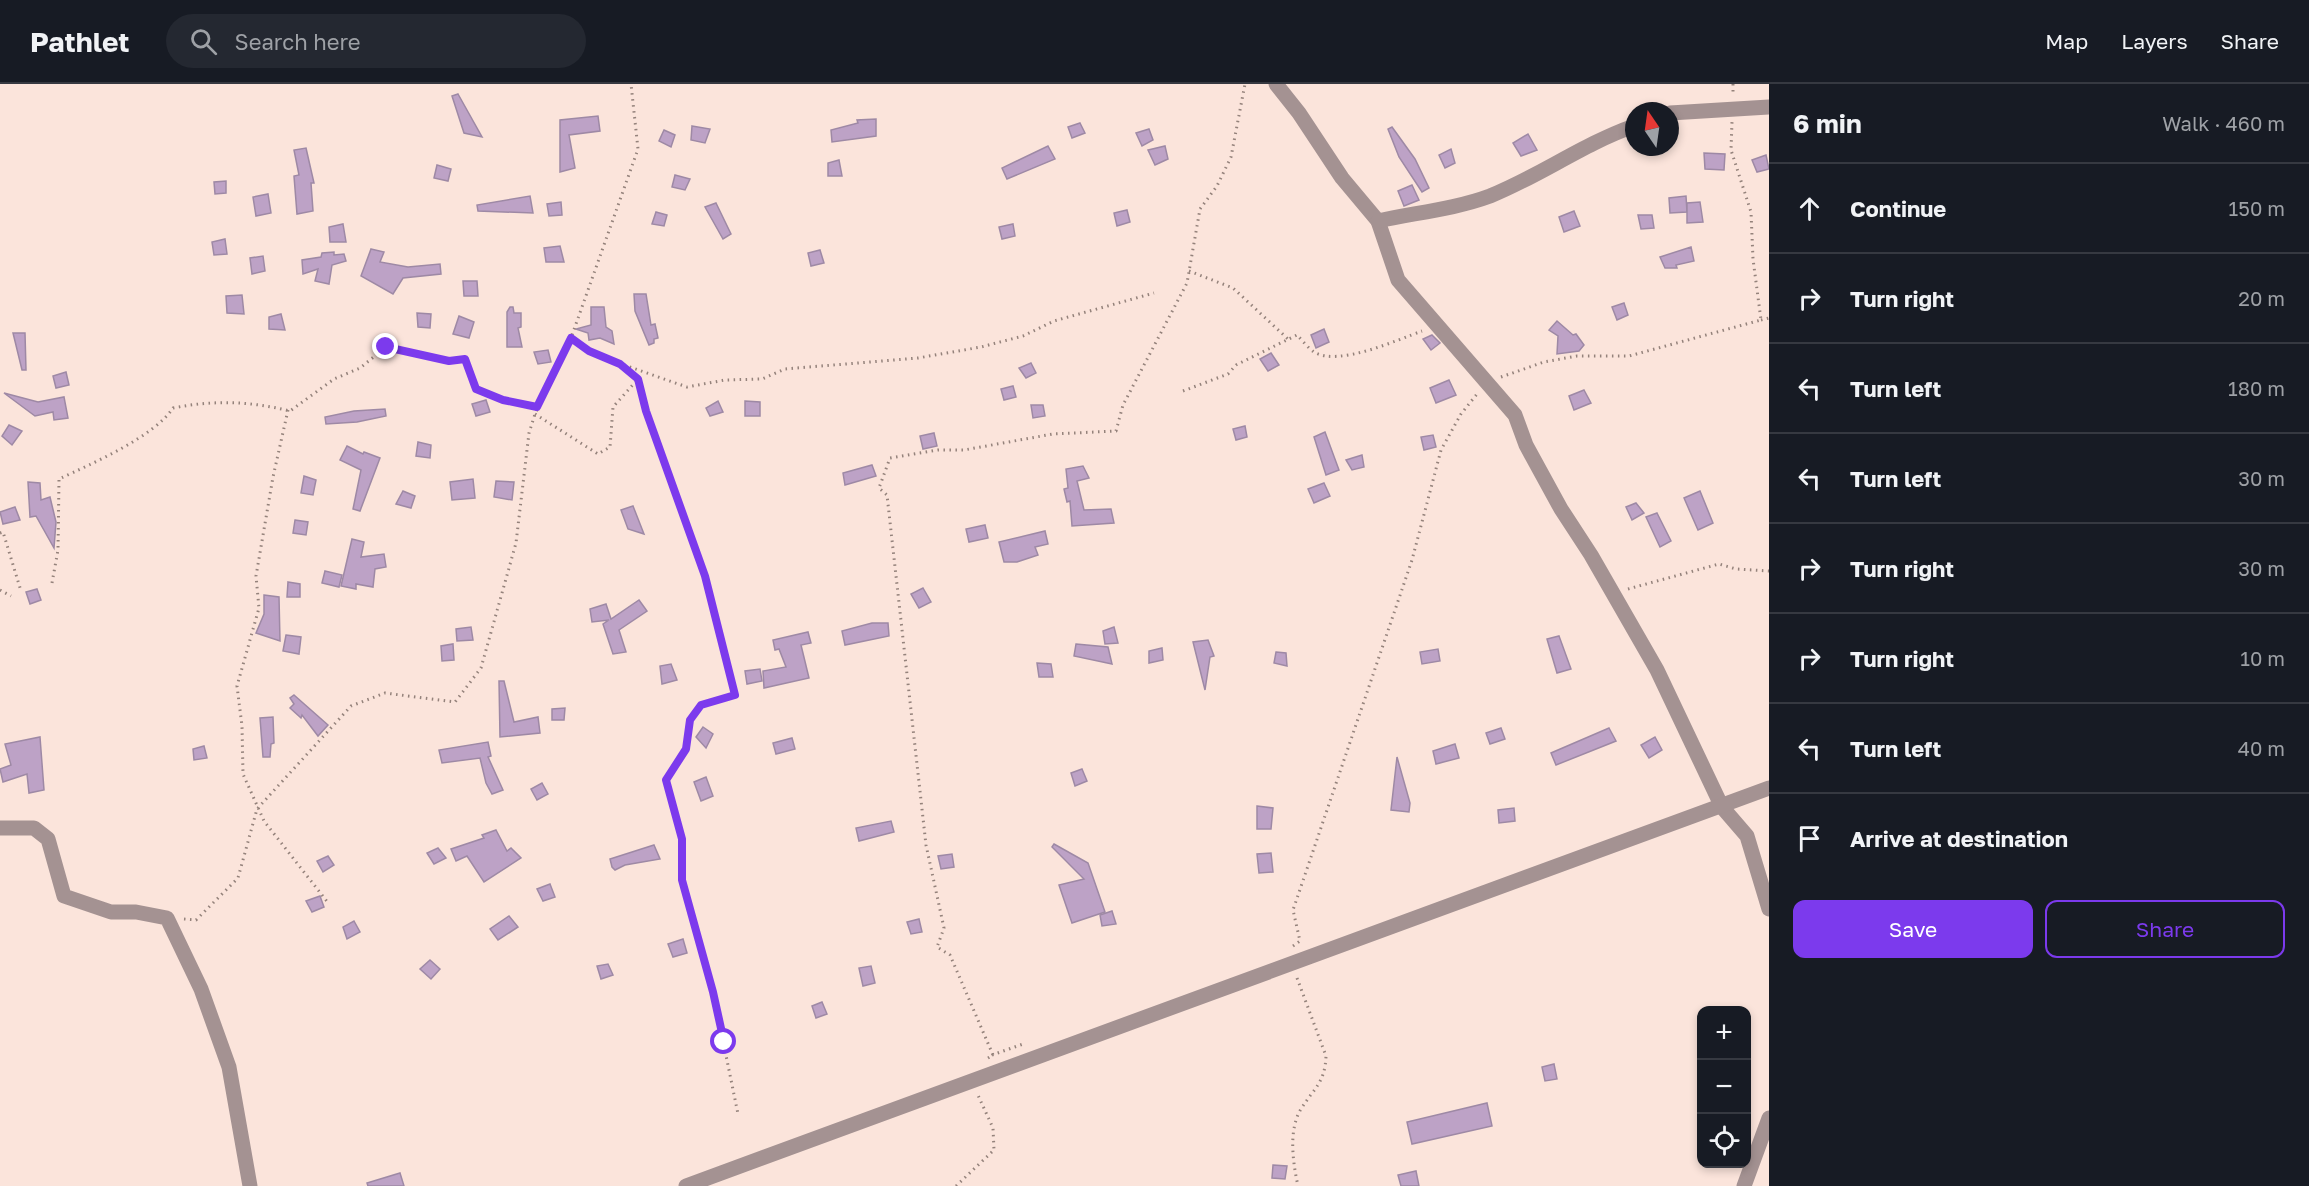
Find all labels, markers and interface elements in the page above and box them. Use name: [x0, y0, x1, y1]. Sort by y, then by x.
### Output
search box: [166, 14, 586, 68]
text: Pathlet: [30, 25, 130, 58]
icon: search: [187, 25, 220, 58]
text: Search here: [235, 28, 361, 55]
text: Map: [2045, 28, 2088, 54]
text: Layers: [2121, 28, 2188, 54]
text: Share: [2221, 28, 2279, 54]
north arrow: [1625, 102, 1679, 156]
text: 6 min: [1793, 108, 1862, 139]
text: Walk · 460 m: [2162, 111, 2285, 135]
icon: ahead: [1793, 192, 1826, 225]
text: Continue: [1850, 195, 1946, 222]
text: 150 m: [2229, 196, 2285, 220]
icon: right: [1793, 282, 1826, 315]
text: Turn right: [1850, 285, 1954, 312]
text: 20 m: [2238, 286, 2285, 310]
route end: [372, 333, 398, 359]
icon: left: [1793, 372, 1826, 405]
text: Turn left: [1850, 375, 1941, 402]
text: 180 m: [2228, 376, 2285, 400]
icon: left: [1793, 462, 1826, 495]
text: Turn left: [1850, 465, 1941, 492]
text: 30 m: [2238, 466, 2285, 490]
icon: right: [1793, 552, 1826, 585]
text: Turn right: [1850, 555, 1954, 582]
text: 30 m: [2238, 556, 2285, 580]
icon: right: [1793, 642, 1826, 675]
text: Turn right: [1850, 645, 1954, 672]
text: 10 m: [2240, 646, 2285, 670]
icon: left: [1793, 732, 1826, 765]
text: Turn left: [1850, 735, 1941, 762]
text: 40 m: [2238, 736, 2285, 760]
icon: arrive: [1793, 822, 1826, 855]
text: Arrive at destination: [1850, 825, 2068, 852]
button: Save: [1793, 900, 2033, 958]
button: Share: [2045, 900, 2285, 958]
map controls: [1697, 1006, 1751, 1168]
button: +: [1697, 1006, 1751, 1060]
route start: [710, 1028, 736, 1054]
button: −: [1697, 1060, 1751, 1114]
button: locate: [1697, 1114, 1751, 1168]

